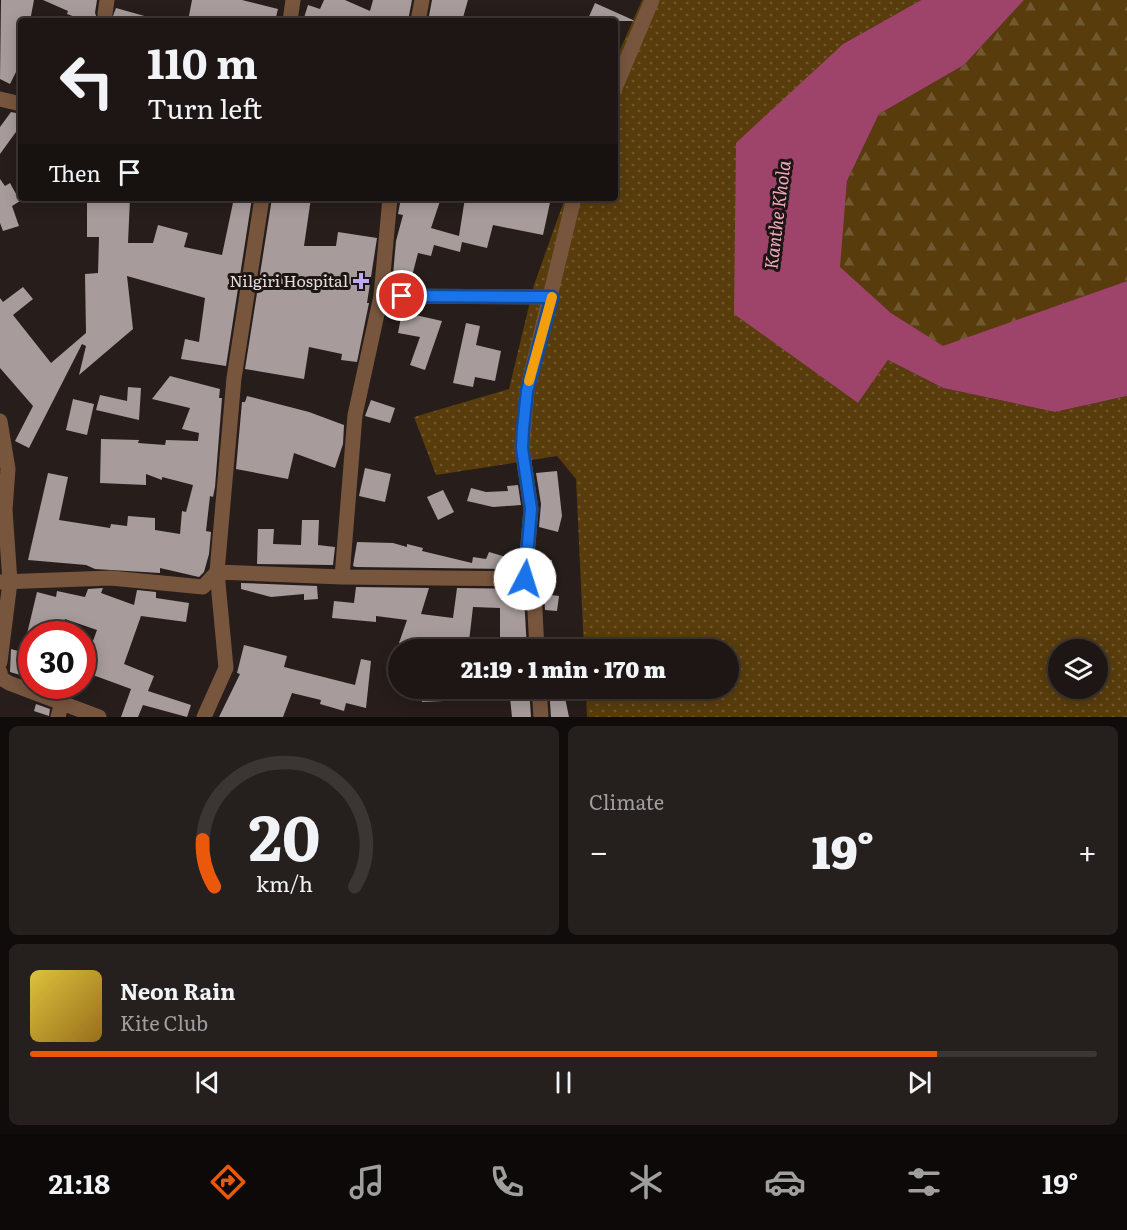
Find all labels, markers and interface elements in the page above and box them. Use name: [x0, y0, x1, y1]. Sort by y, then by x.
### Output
text: 110 m: [147, 30, 258, 92]
icon: left: [48, 42, 126, 120]
text: Turn left: [147, 87, 262, 127]
text: Then: [48, 156, 101, 189]
icon: arrive: [113, 156, 146, 189]
water label: Kanthe Khola: [756, 158, 797, 271]
place label: Nilgiri Hospital: [229, 268, 348, 292]
pin: [376, 270, 427, 321]
marker: Nilgiri Hospital: [352, 272, 370, 290]
icon: arrive: [385, 279, 418, 312]
position arrow: [493, 547, 557, 611]
speed limit sign: 30: [18, 621, 96, 699]
map controls: [1048, 639, 1108, 699]
button: layers: [1048, 639, 1108, 699]
text: 21:19 · 1 min · 170 m: [461, 652, 666, 685]
text: Climate: [589, 786, 664, 816]
text: 20: [248, 788, 320, 880]
text: 19°: [812, 816, 874, 883]
text: −: [589, 825, 608, 874]
text: +: [1078, 825, 1097, 874]
text: km/h: [255, 868, 313, 900]
text: Neon Rain: [120, 974, 236, 1007]
text: Kite Club: [120, 1007, 208, 1037]
icon: previous: [191, 1066, 224, 1099]
icon: pause: [547, 1066, 580, 1099]
icon: next: [903, 1066, 936, 1099]
icon: directions: [207, 1161, 249, 1203]
icon: music: [346, 1161, 388, 1203]
icon: phone: [486, 1161, 528, 1203]
icon: climate: [625, 1161, 667, 1203]
icon: car: [764, 1161, 806, 1203]
icon: filters: [903, 1161, 945, 1203]
text: 21:18: [49, 1162, 110, 1202]
text: 19°: [1042, 1162, 1078, 1202]

